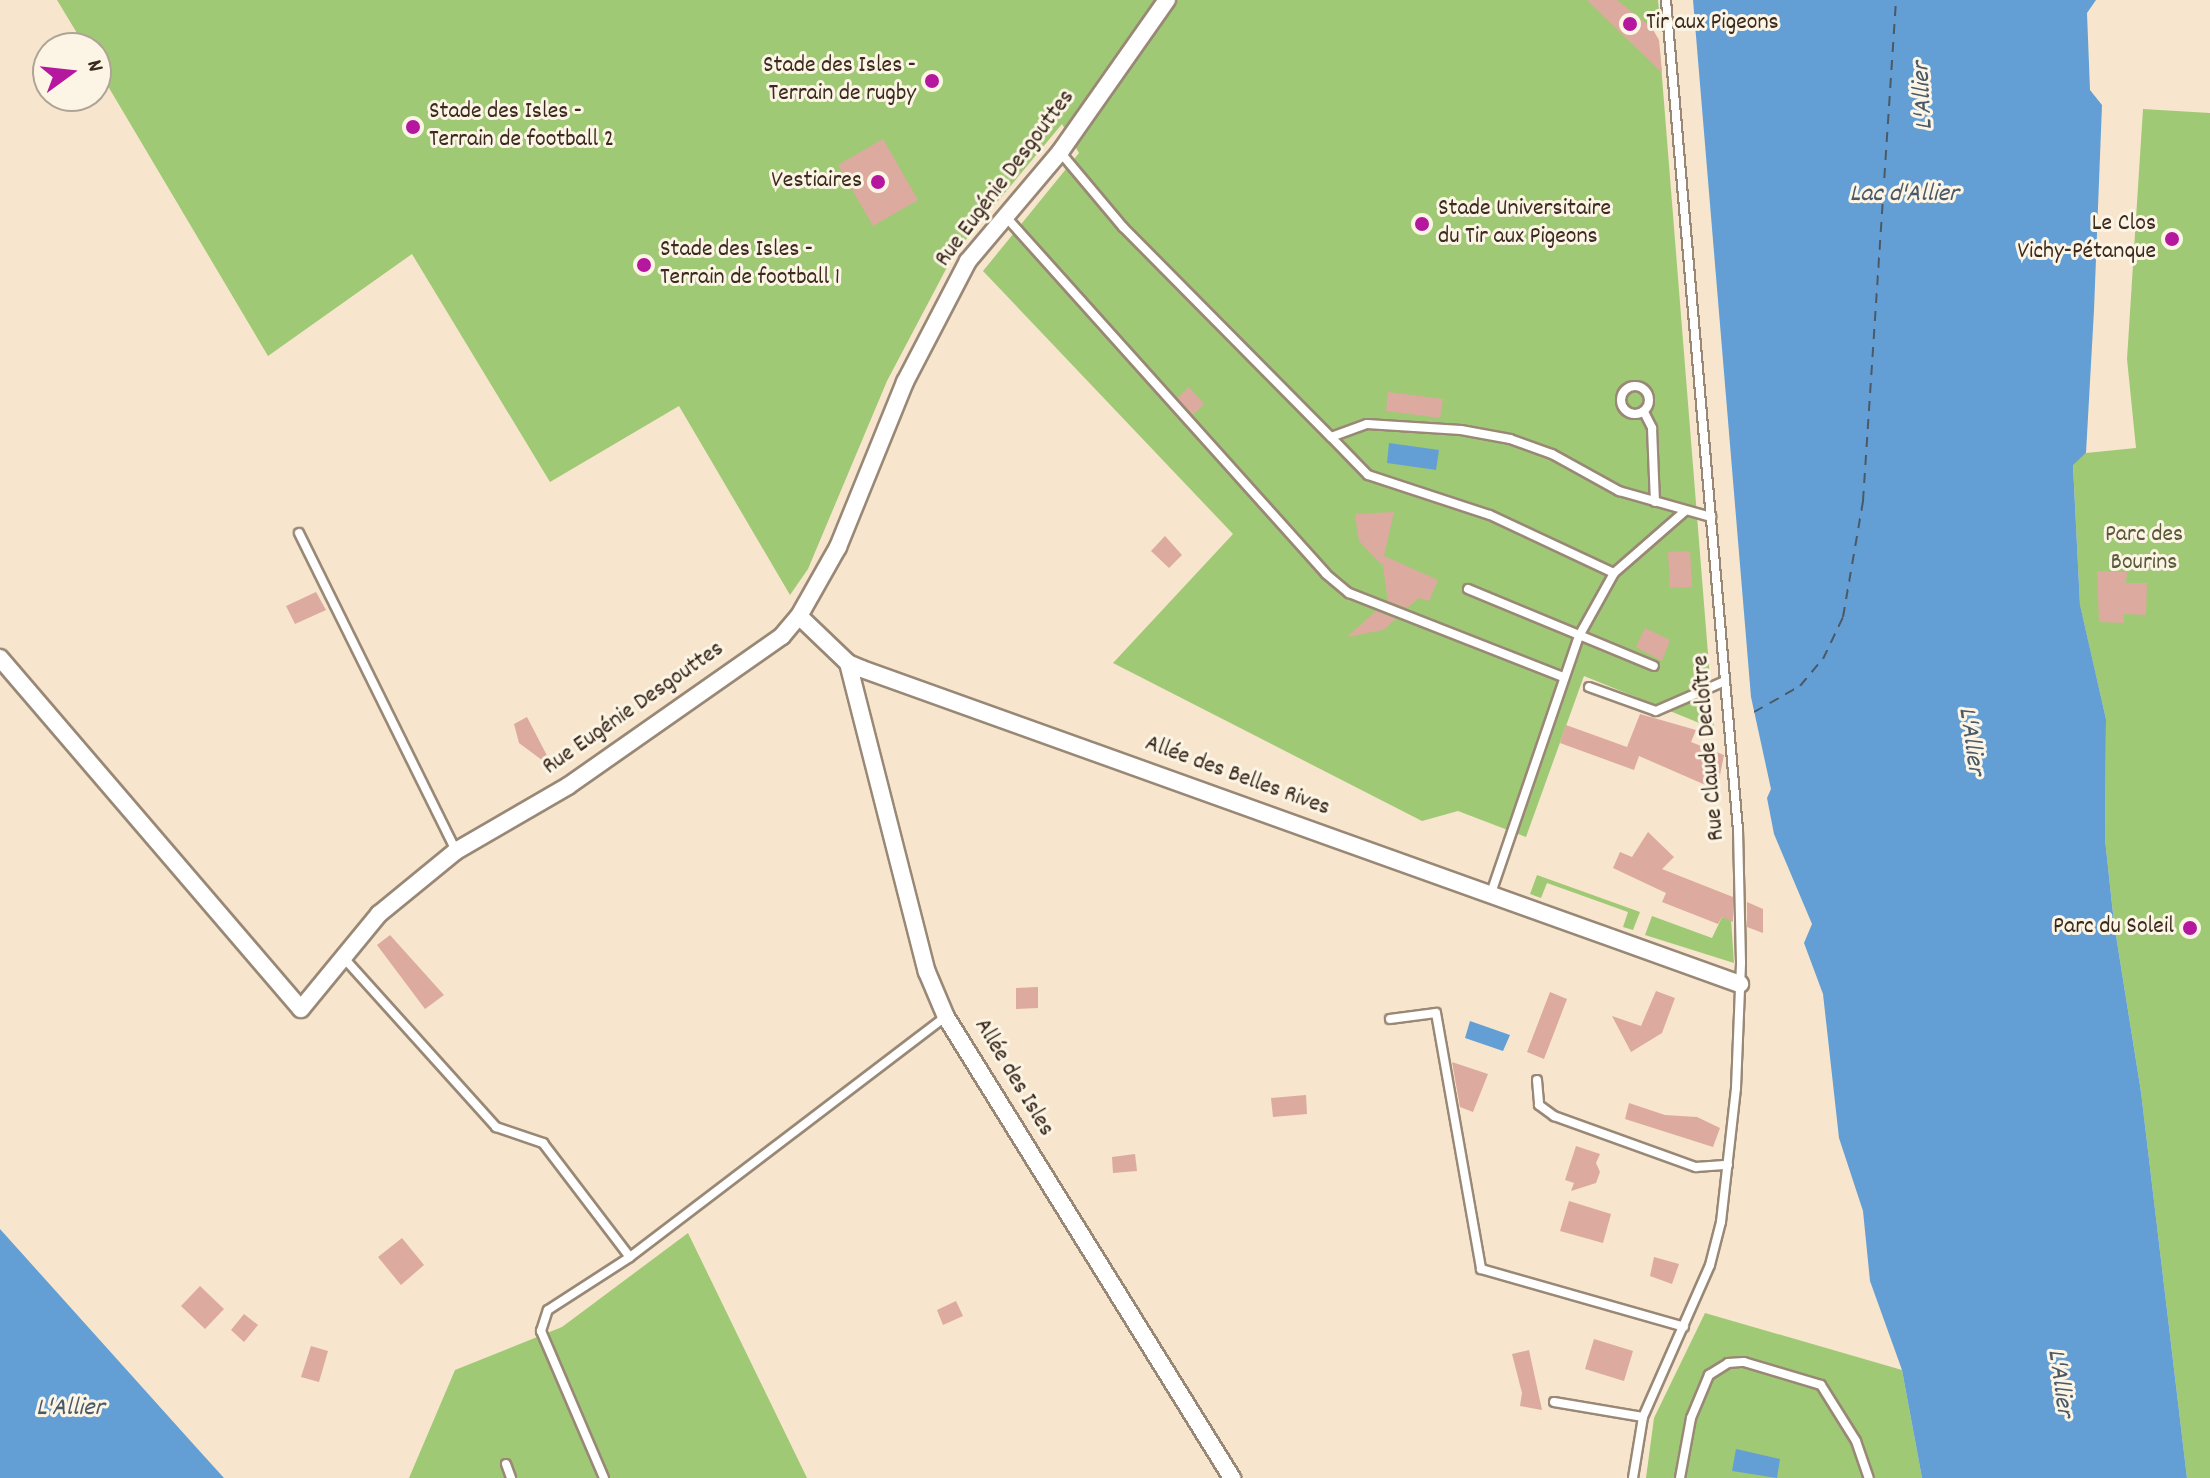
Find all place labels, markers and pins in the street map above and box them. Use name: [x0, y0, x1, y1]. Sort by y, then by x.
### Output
place label: Tir aux Pigeons: [1646, 10, 1779, 38]
marker: Tir aux Pigeons: [1621, 15, 1639, 33]
place label: Stade des Isles - Terrain de rugby: [763, 53, 916, 109]
marker: Stade des Isles - Terrain de rugby: [923, 72, 941, 90]
place label: Stade des Isles - Terrain de football 2: [429, 99, 614, 155]
marker: Stade des Isles - Terrain de football 2: [404, 118, 422, 136]
place label: Vestiaires: [771, 168, 862, 196]
marker: Vestiaires: [869, 173, 887, 191]
place label: Stade Universitaire du Tir aux Pigeons: [1438, 196, 1611, 252]
place label: Le Clos Vichy-Pétanque: [2017, 211, 2156, 267]
marker: Stade Universitaire du Tir aux Pigeons: [1413, 215, 1431, 233]
marker: Le Clos Vichy-Pétanque: [2163, 230, 2181, 248]
place label: Stade des Isles - Terrain de football 1: [660, 237, 840, 293]
marker: Stade des Isles - Terrain de football 1: [635, 256, 653, 274]
place label: Parc du Soleil: [2053, 914, 2174, 942]
marker: Parc du Soleil: [2181, 919, 2199, 937]

